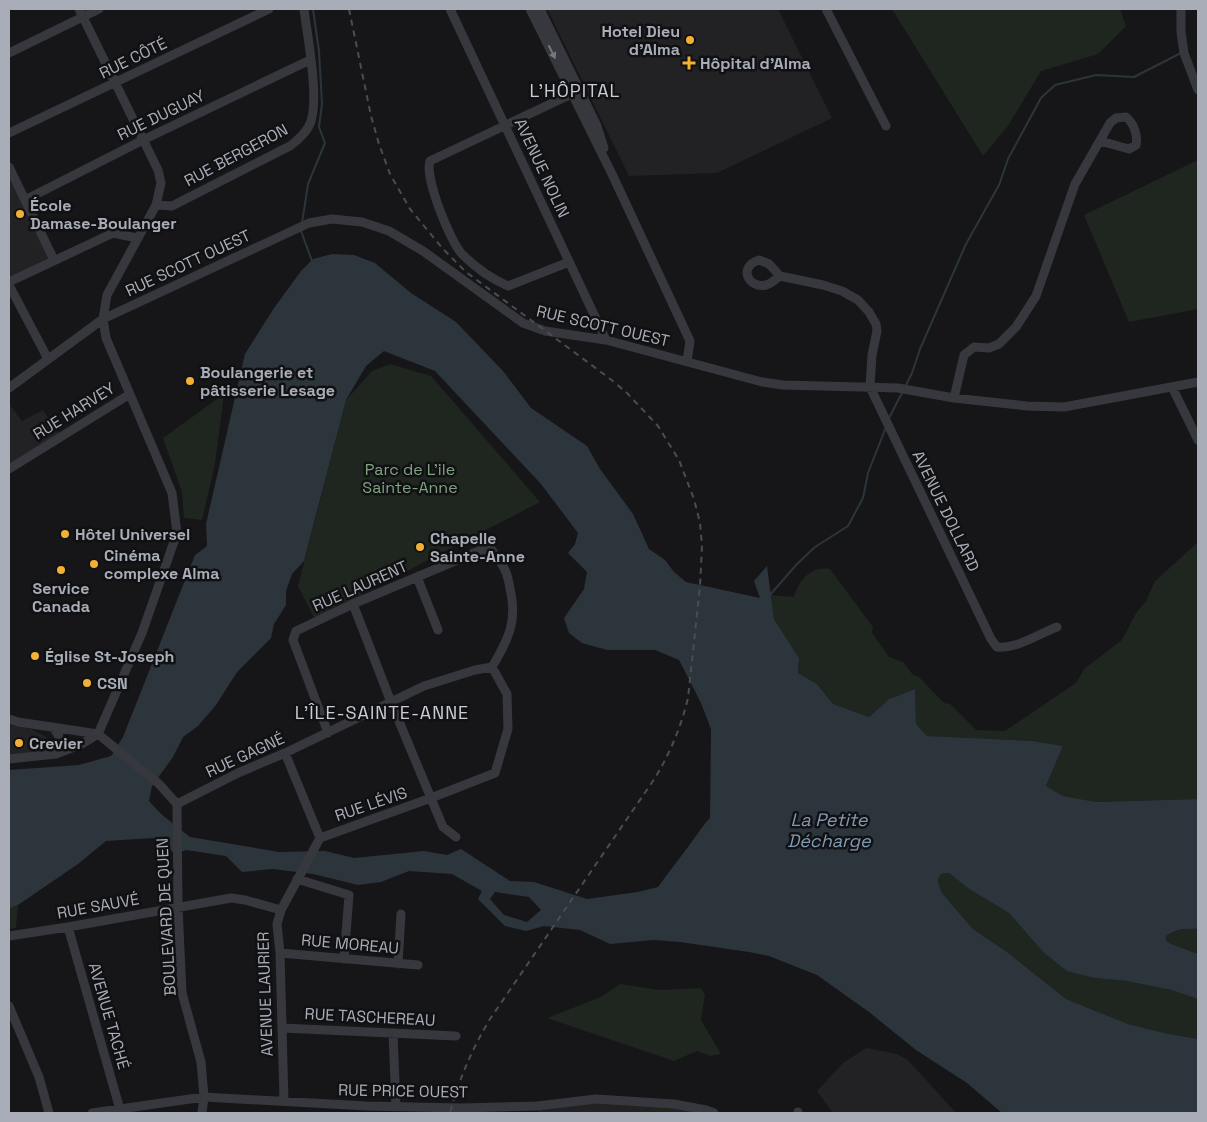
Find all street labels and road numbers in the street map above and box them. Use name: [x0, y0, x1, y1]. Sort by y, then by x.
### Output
street label: RUE CÔTÉ: [96, 33, 170, 83]
street label: RUE DUGUAY: [114, 85, 208, 145]
street label: AVENUE NOLIN: [510, 115, 574, 221]
street label: RUE BERGERON: [181, 119, 291, 191]
street label: RUE SCOTT OUEST: [122, 225, 254, 301]
street label: RUE SCOTT OUEST: [534, 300, 672, 352]
street label: RUE HARVEY: [29, 377, 119, 445]
street label: AVENUE DOLLARD: [908, 447, 984, 575]
street label: RUE LAURENT: [309, 556, 411, 616]
street label: RUE GAGNÉ: [202, 728, 288, 782]
street label: RUE LÉVIS: [332, 782, 410, 826]
street label: BOULEVARD DE QUEN: [151, 837, 181, 997]
street label: RUE SAUVÉ: [55, 888, 141, 924]
street label: RUE MOREAU: [300, 929, 400, 959]
street label: AVENUE LAURIER: [252, 931, 278, 1057]
street label: AVENUE TACHÉ: [84, 960, 134, 1072]
street label: RUE TASCHEREAU: [304, 1003, 436, 1031]
street label: RUE PRICE OUEST: [338, 1079, 468, 1103]

